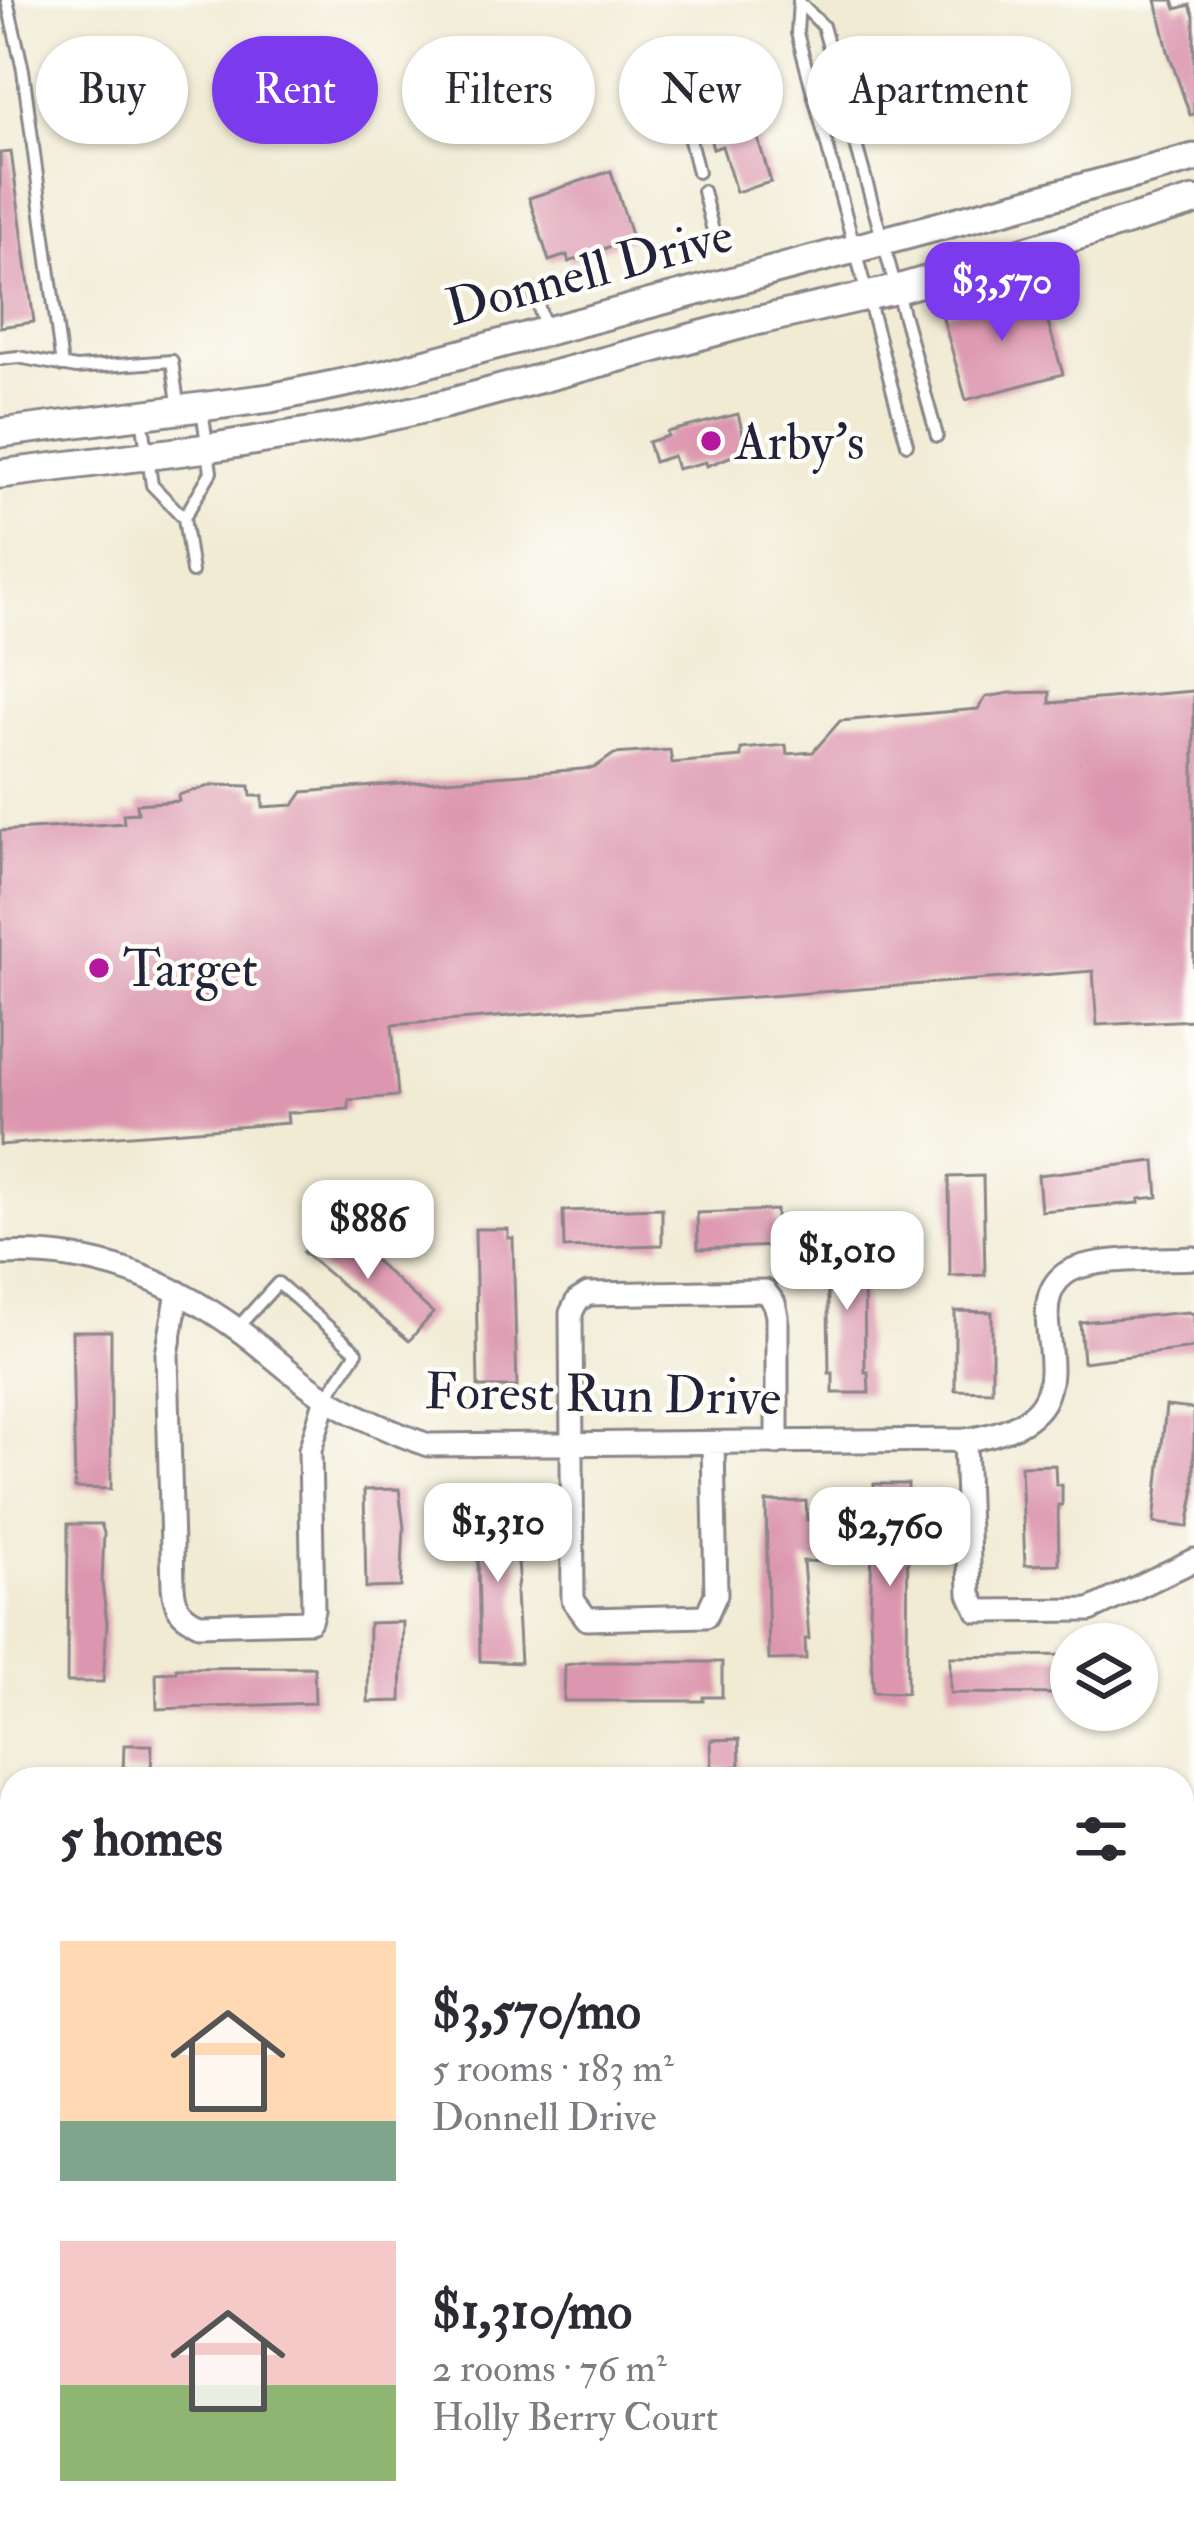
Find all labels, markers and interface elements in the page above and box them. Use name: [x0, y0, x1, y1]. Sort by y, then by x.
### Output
chip: Buy: [36, 36, 188, 144]
chip: Rent: [212, 36, 378, 144]
chip: Filters: [402, 36, 595, 144]
chip: New: [619, 36, 783, 144]
chip: Apartment: [807, 36, 1071, 144]
street label: Donnell Drive: [439, 203, 740, 341]
pin: $3,570: [904, 242, 1100, 344]
text: $3,570: [952, 256, 1052, 305]
place label: Arby's: [734, 411, 864, 475]
marker: Arby's: [698, 428, 724, 454]
place label: Target: [123, 938, 258, 1002]
marker: Target: [86, 955, 112, 981]
pin: $886: [297, 1180, 439, 1282]
text: $886: [329, 1194, 407, 1243]
pin: $1,010: [749, 1211, 945, 1313]
text: $1,010: [798, 1225, 896, 1274]
street label: Forest Run Drive: [424, 1360, 782, 1430]
pin: $1,310: [400, 1483, 596, 1585]
pin: $2,760: [792, 1487, 988, 1589]
text: $1,310: [451, 1497, 545, 1546]
text: $2,760: [836, 1501, 944, 1550]
map controls: [1050, 1623, 1158, 1731]
button: layers: [1050, 1623, 1158, 1731]
icon: filters: [1068, 1806, 1134, 1872]
text: 5 homes: [60, 1807, 223, 1871]
text: $3,570/mo: [432, 1980, 641, 2044]
icon: home: [156, 1989, 300, 2133]
text: 5 rooms · 183 m²: [432, 2044, 674, 2093]
text: Donnell Drive: [432, 2093, 657, 2142]
text: $1,310/mo: [432, 2280, 632, 2344]
icon: home: [156, 2289, 300, 2433]
text: 2 rooms · 76 m²: [432, 2344, 667, 2393]
text: Holly Berry Court: [432, 2393, 718, 2442]

